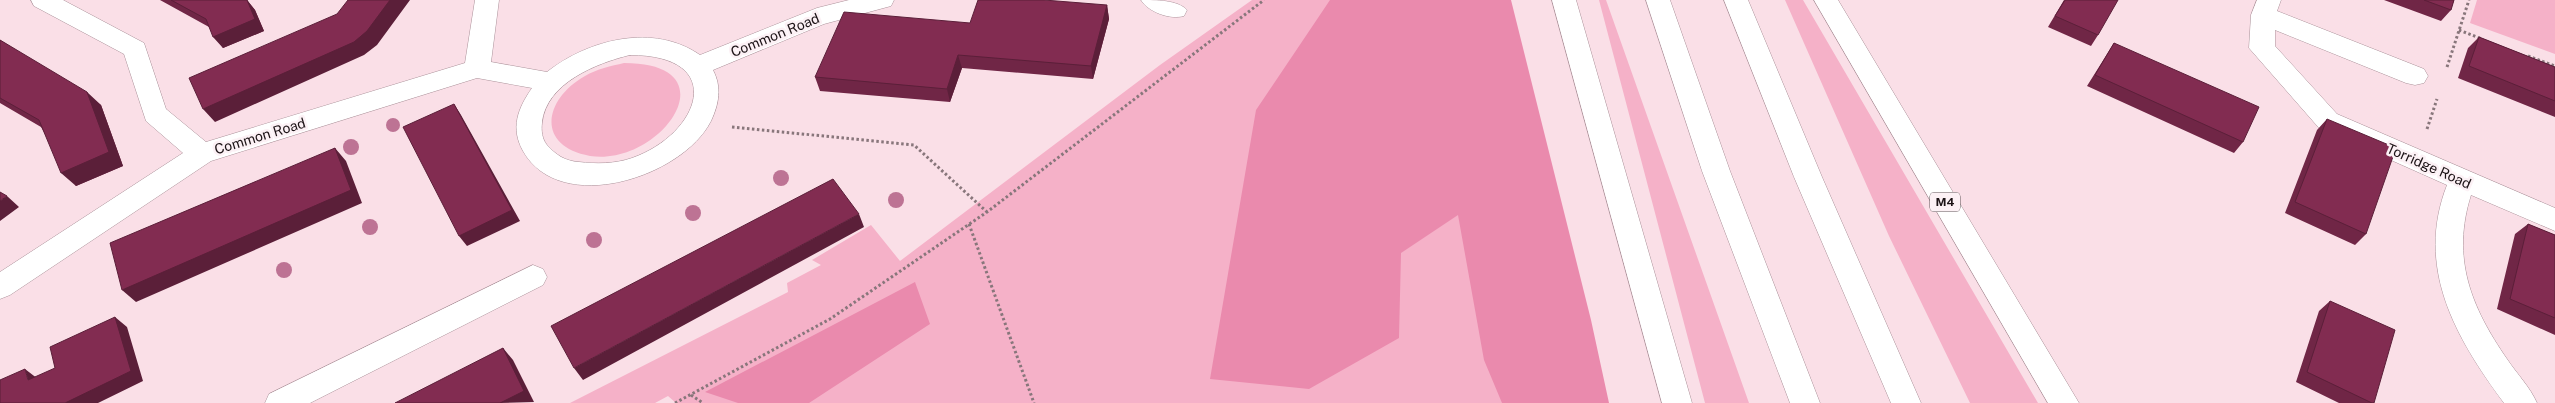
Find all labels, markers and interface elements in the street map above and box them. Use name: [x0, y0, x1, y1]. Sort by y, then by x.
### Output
street label: Common Road: [728, 10, 822, 60]
street label: Common Road: [213, 115, 307, 157]
street label: Torridge Road: [2384, 140, 2474, 192]
road number: M4: [1930, 192, 1960, 212]

